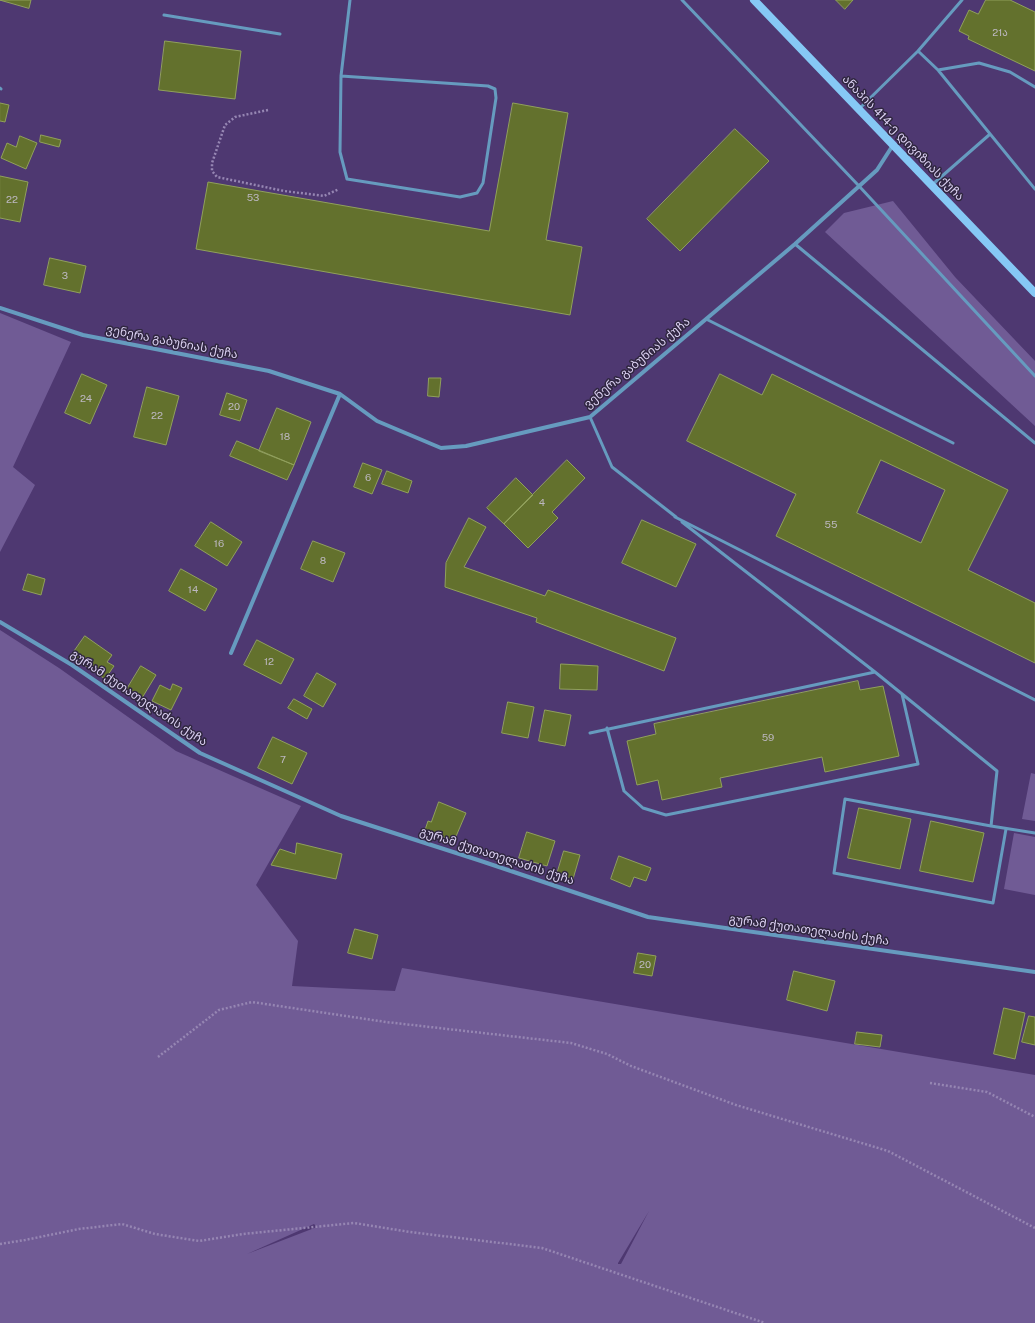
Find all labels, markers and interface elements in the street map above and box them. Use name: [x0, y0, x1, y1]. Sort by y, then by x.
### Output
house number: 21ა: [992, 27, 1008, 39]
street label: ანაპის 414-ე დივიზიას ქუჩა: [839, 72, 967, 204]
house number: 53: [247, 192, 259, 204]
house number: 22: [6, 194, 18, 206]
house number: 3: [62, 270, 68, 282]
street label: ვენერა გაბუნიას ქუჩა: [581, 314, 693, 412]
street label: ვენერა გაბუნიას ქუჩა: [105, 322, 239, 362]
house number: 24: [80, 393, 92, 405]
house number: 20: [228, 401, 240, 413]
house number: 22: [151, 410, 163, 422]
house number: 18: [280, 431, 290, 443]
house number: 6: [365, 472, 371, 484]
house number: 4: [539, 497, 545, 509]
house number: 55: [825, 519, 837, 531]
house number: 16: [214, 538, 224, 550]
house number: 8: [320, 555, 326, 567]
house number: 14: [188, 584, 198, 596]
street label: გურამ ქუთათელაძის ქუჩა: [68, 647, 210, 749]
house number: 12: [264, 656, 274, 668]
house number: 59: [762, 732, 774, 744]
house number: 7: [280, 754, 286, 766]
street label: გურამ ქუთათელაძის ქუჩა: [418, 824, 576, 888]
street label: გურამ ქუთათელაძის ქუჩა: [728, 912, 890, 948]
house number: 20: [639, 959, 651, 971]

